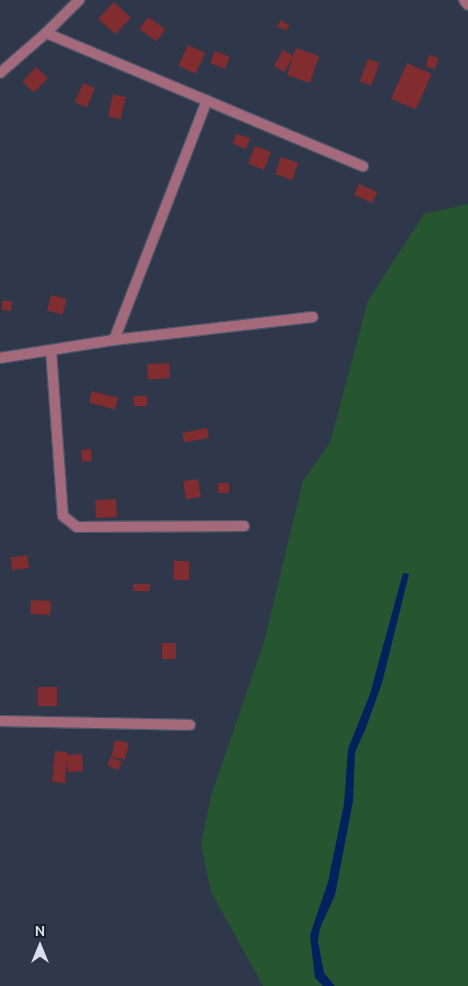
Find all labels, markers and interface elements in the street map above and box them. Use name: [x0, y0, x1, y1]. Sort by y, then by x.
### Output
north arrow: [15, 921, 65, 971]
text: N: [35, 923, 45, 939]

